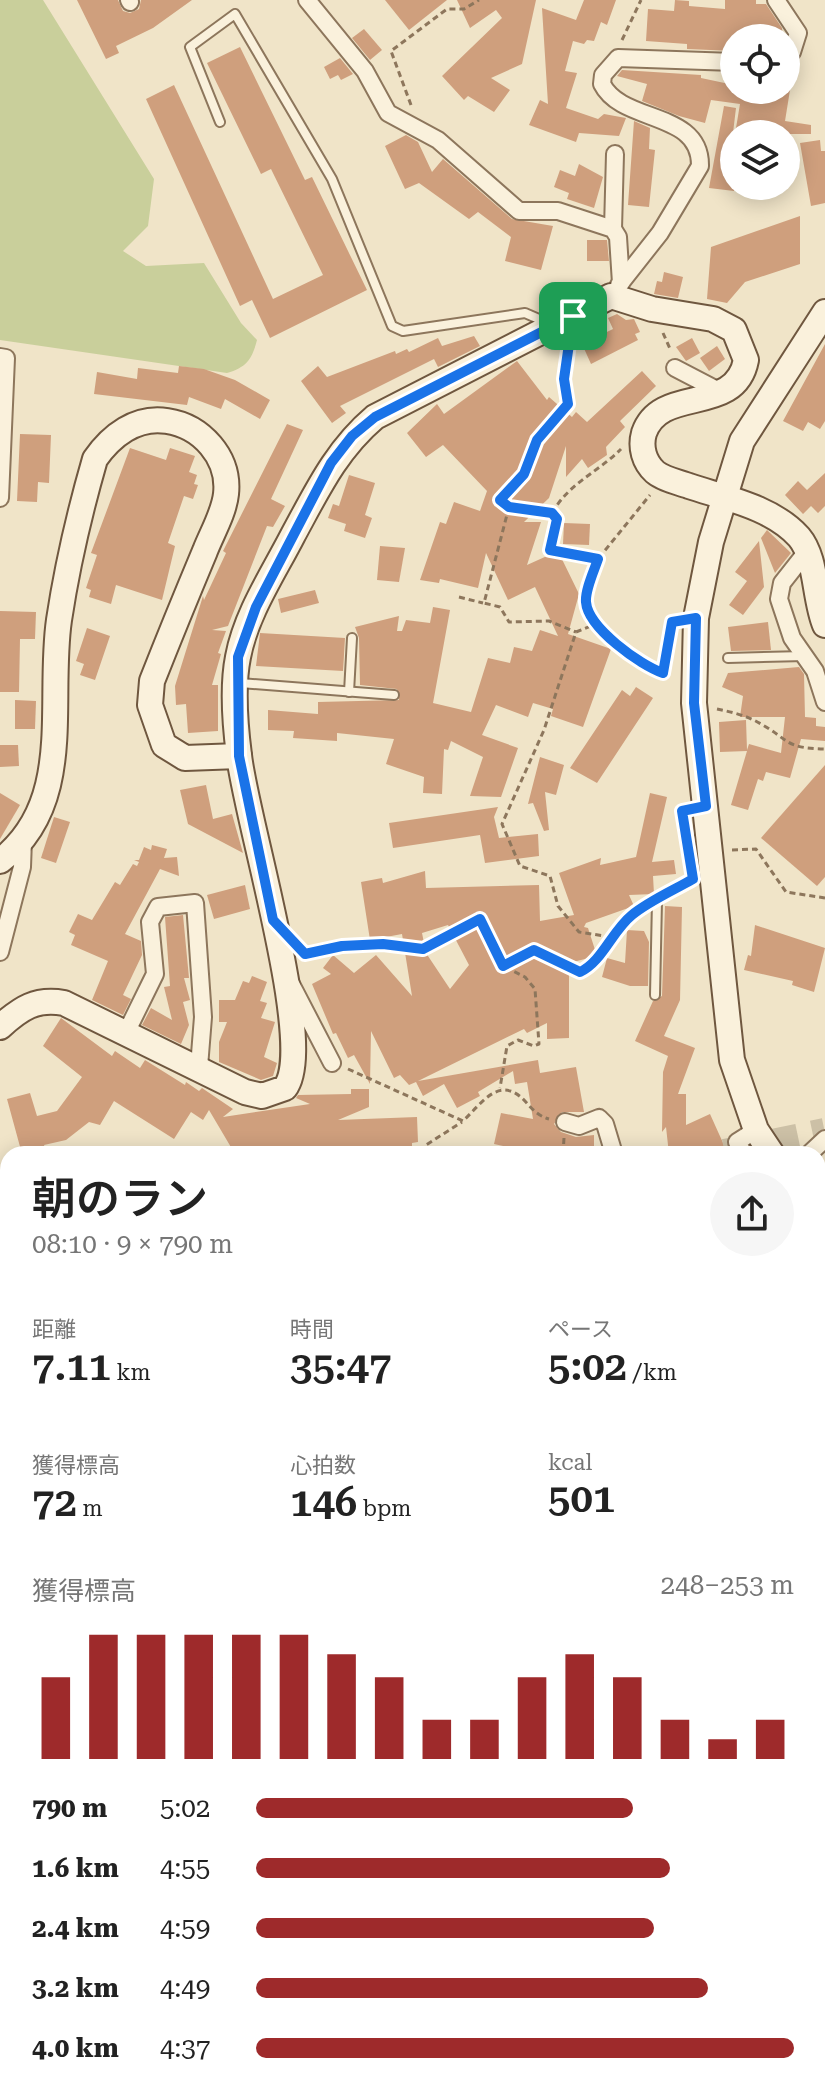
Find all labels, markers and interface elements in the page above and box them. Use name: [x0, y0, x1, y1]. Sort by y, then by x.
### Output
map controls: [720, 24, 800, 200]
button: locate: [720, 24, 800, 104]
button: layers: [720, 120, 800, 200]
pin: [539, 282, 607, 350]
icon: arrive: [551, 294, 595, 338]
button: share: [710, 1172, 794, 1256]
text: 朝のラン: [32, 1173, 208, 1225]
text: 08:10 · 9 × 790 m: [32, 1229, 233, 1259]
text: 距離: [32, 1317, 76, 1342]
text: 時間: [290, 1317, 334, 1342]
text: ペース: [548, 1317, 613, 1342]
text: 7.11: [32, 1343, 111, 1390]
text: 35:47: [290, 1343, 391, 1390]
text: 5:02: [548, 1343, 627, 1390]
text: km: [111, 1360, 151, 1385]
text: /km: [627, 1360, 677, 1385]
text: kcal: [548, 1450, 592, 1475]
text: 獲得標高: [32, 1453, 120, 1478]
text: 心拍数: [290, 1453, 356, 1478]
text: 501: [548, 1475, 615, 1522]
text: 72: [32, 1479, 77, 1526]
text: 146: [290, 1479, 357, 1526]
text: m: [77, 1496, 102, 1521]
text: bpm: [357, 1496, 411, 1521]
text: 248–253 m: [661, 1570, 794, 1600]
text: 獲得標高: [32, 1576, 136, 1606]
text: 790 m: [32, 1793, 107, 1823]
text: 5:02: [160, 1793, 210, 1823]
text: 1.6 km: [32, 1853, 119, 1883]
text: 4:55: [160, 1853, 210, 1883]
text: 2.4 km: [32, 1913, 119, 1943]
text: 4:59: [160, 1913, 210, 1943]
text: 3.2 km: [32, 1973, 119, 2003]
text: 4:49: [160, 1973, 210, 2003]
text: 4.0 km: [32, 2033, 119, 2063]
text: 4:37: [160, 2033, 210, 2063]

